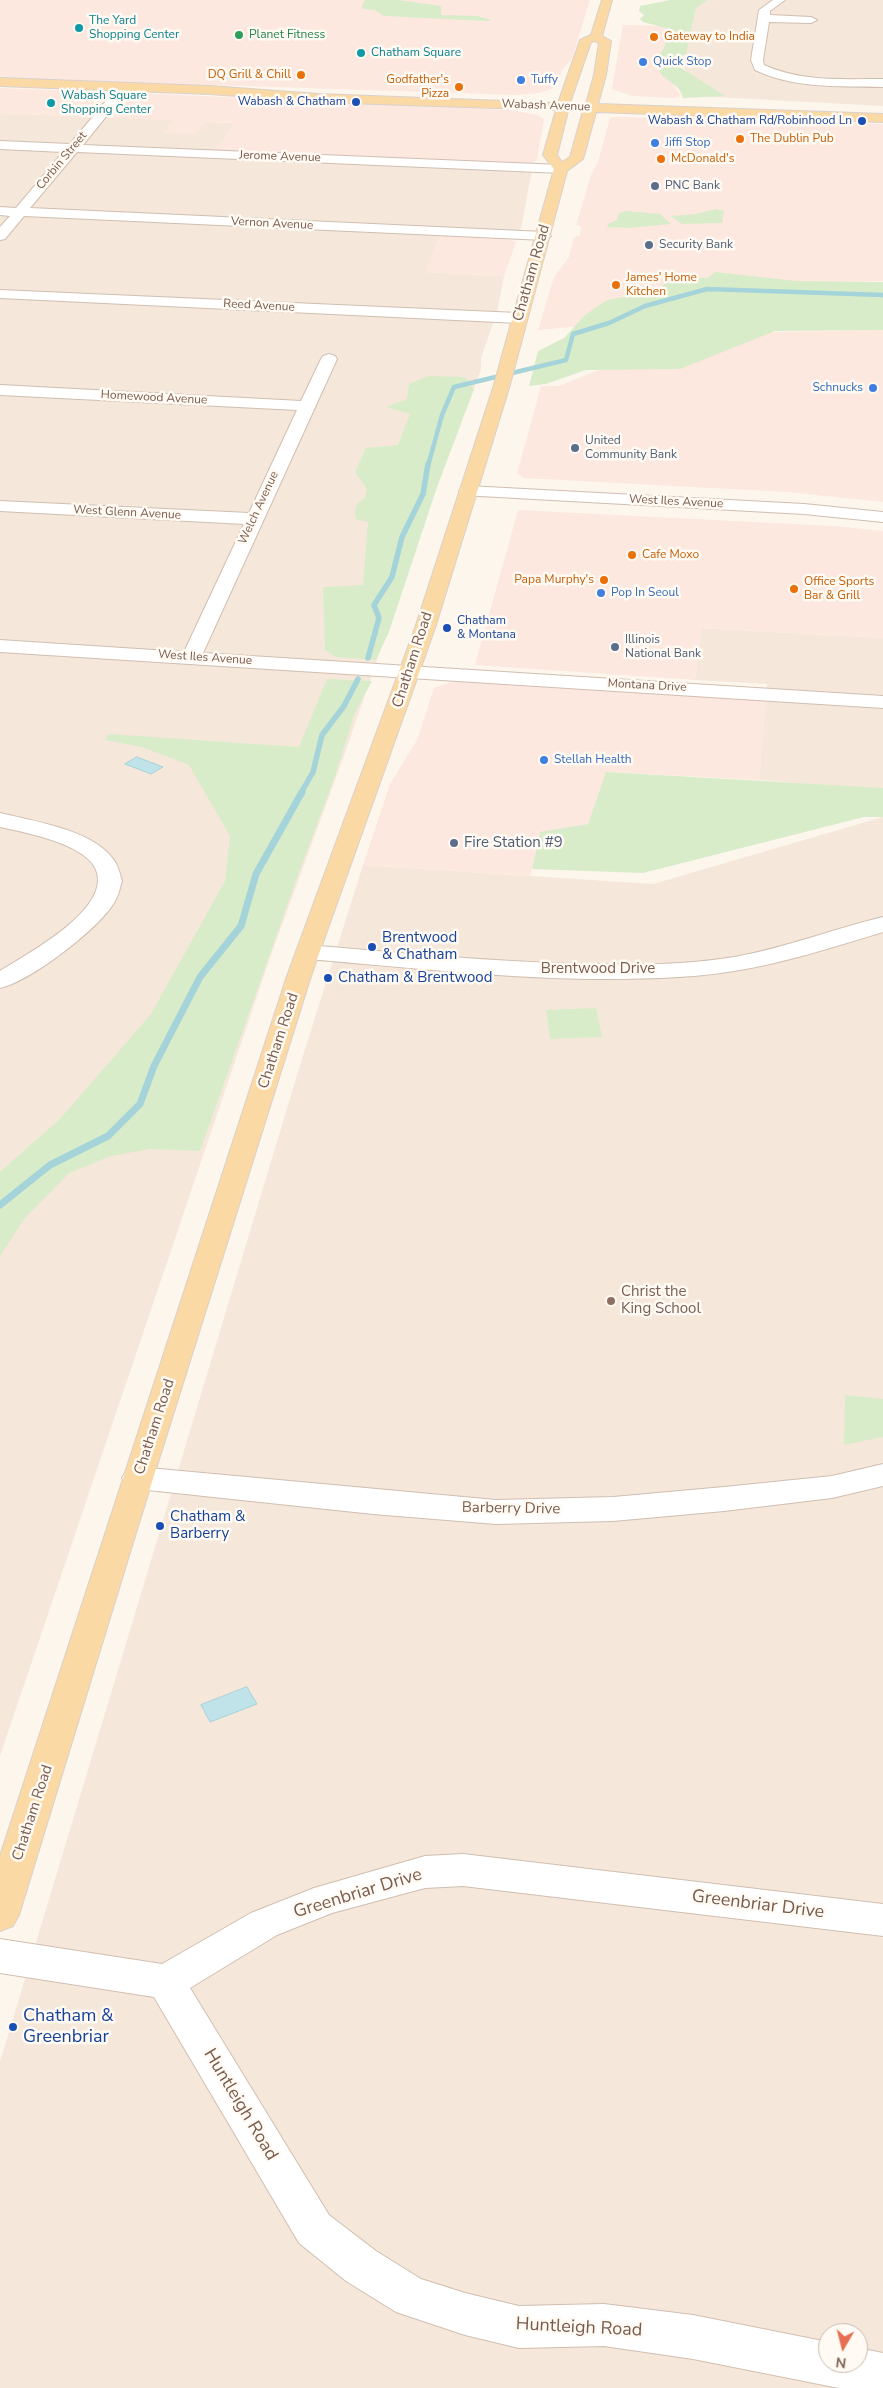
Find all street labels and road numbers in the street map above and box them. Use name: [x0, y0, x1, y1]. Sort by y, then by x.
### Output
street label: Wabash Avenue: [501, 97, 591, 115]
street label: Corbin Street: [34, 129, 90, 193]
street label: Jerome Avenue: [239, 148, 321, 166]
street label: Vernon Avenue: [230, 215, 314, 233]
street label: Chatham Road: [510, 223, 554, 323]
street label: Reed Avenue: [223, 297, 295, 315]
street label: Homewood Avenue: [100, 388, 208, 408]
street label: Welch Avenue: [236, 469, 282, 547]
street label: West Iles Avenue: [628, 492, 724, 512]
street label: West Glenn Avenue: [73, 503, 181, 523]
street label: Chatham Road: [389, 610, 437, 710]
street label: West Iles Avenue: [157, 648, 253, 668]
street label: Montana Drive: [607, 677, 687, 695]
street label: Brentwood Drive: [541, 960, 655, 978]
street label: Chatham Road: [255, 991, 303, 1091]
street label: Chatham Road: [131, 1377, 179, 1477]
street label: Barberry Drive: [462, 1499, 560, 1519]
street label: Chatham Road: [9, 1763, 57, 1863]
street label: Greenbriar Drive: [291, 1864, 425, 1924]
street label: Greenbriar Drive: [691, 1886, 825, 1924]
street label: Huntleigh Road: [198, 2045, 282, 2165]
street label: Huntleigh Road: [515, 2314, 643, 2342]

